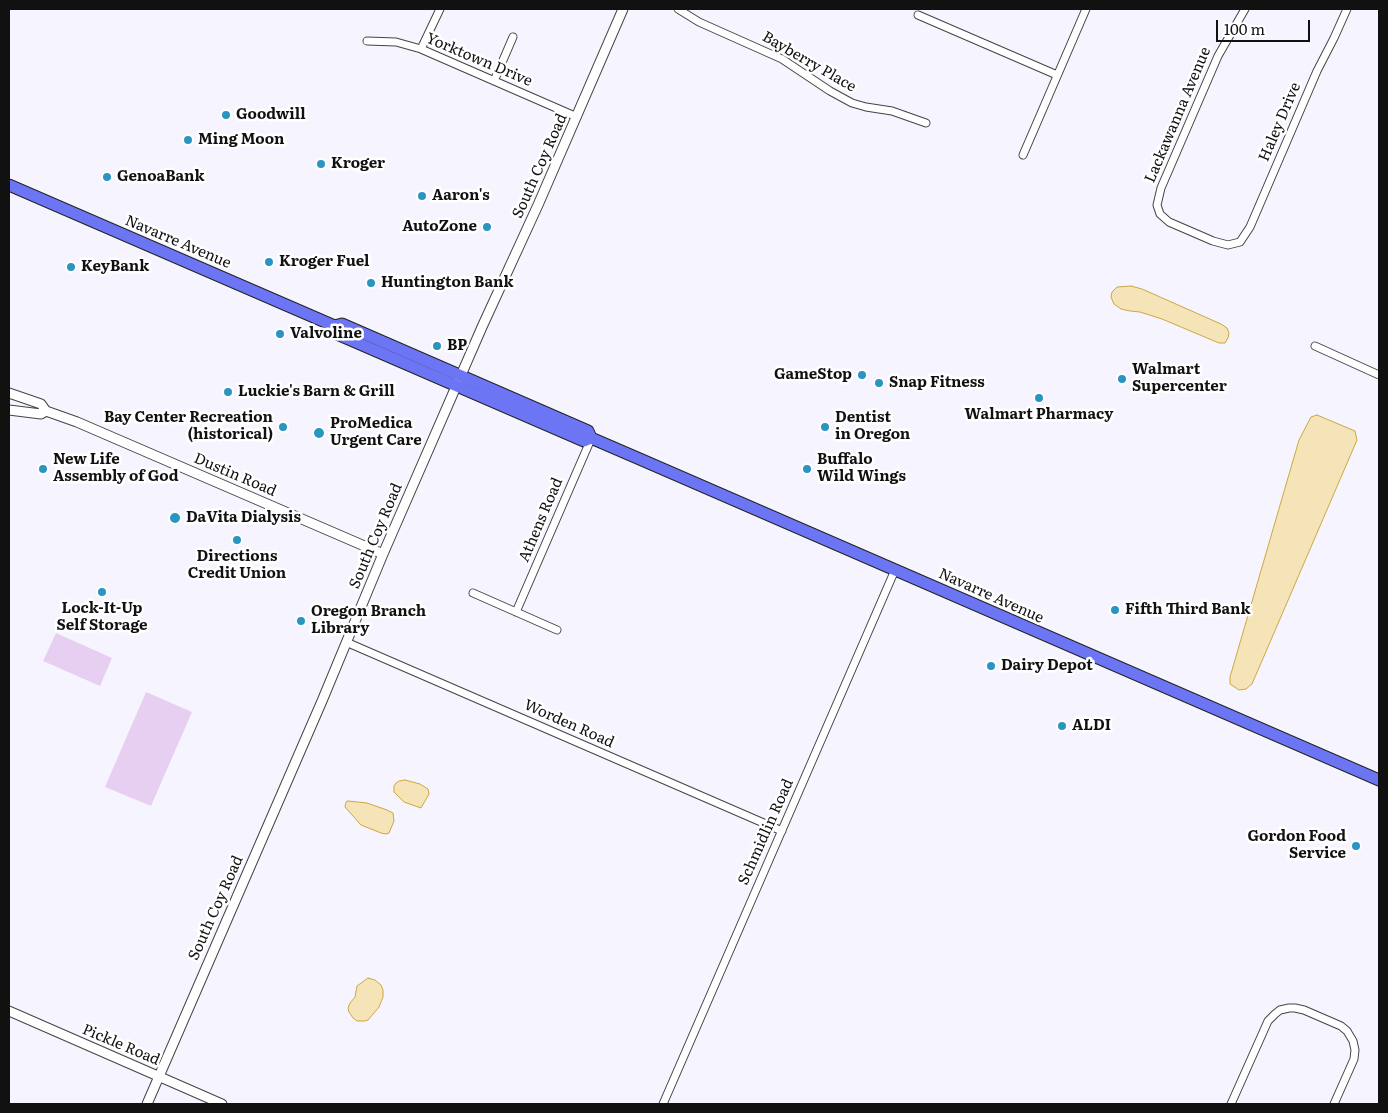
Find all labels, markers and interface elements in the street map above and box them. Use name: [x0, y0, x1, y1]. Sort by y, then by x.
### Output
scale bar: [1218, 10, 1312, 42]
text: 100 m: [1224, 17, 1265, 40]
street label: Bayberry Place: [759, 28, 859, 96]
street label: Yorktown Drive: [423, 30, 535, 90]
street label: Lackawanna Avenue: [1141, 44, 1215, 186]
street label: Haley Drive: [1255, 80, 1305, 164]
place label: Goodwill: [236, 106, 306, 124]
marker: Goodwill: [220, 109, 232, 121]
street label: South Coy Road: [509, 111, 571, 221]
place label: Ming Moon: [198, 131, 284, 149]
marker: Ming Moon: [182, 134, 194, 146]
place label: Kroger: [331, 155, 385, 173]
marker: Kroger: [315, 158, 327, 170]
place label: GenoaBank: [117, 168, 205, 186]
marker: GenoaBank: [101, 171, 113, 183]
place label: Aaron's: [432, 187, 490, 205]
marker: Aaron's: [416, 190, 428, 202]
street label: Navarre Avenue: [122, 212, 234, 272]
place label: AutoZone: [402, 218, 477, 236]
marker: AutoZone: [481, 221, 493, 233]
place label: Kroger Fuel: [279, 253, 370, 271]
marker: Kroger Fuel: [263, 256, 275, 268]
place label: KeyBank: [81, 258, 149, 276]
marker: KeyBank: [65, 261, 77, 273]
place label: Huntington Bank: [381, 274, 513, 292]
marker: Huntington Bank: [365, 277, 377, 289]
place label: Valvoline: [290, 325, 362, 343]
marker: Valvoline: [274, 328, 286, 340]
place label: BP: [447, 337, 467, 355]
marker: BP: [431, 340, 443, 352]
place label: Walmart Supercenter: [1132, 361, 1227, 396]
place label: GameStop: [774, 366, 852, 384]
marker: GameStop: [856, 369, 868, 381]
marker: Walmart Supercenter: [1116, 373, 1128, 385]
place label: Snap Fitness: [889, 374, 985, 392]
marker: Snap Fitness: [873, 377, 885, 389]
place label: Luckie's Barn & Grill: [238, 383, 395, 401]
marker: Luckie's Barn & Grill: [222, 386, 234, 398]
marker: Walmart Pharmacy: [1033, 392, 1045, 404]
place label: Walmart Pharmacy: [965, 406, 1113, 424]
place label: Bay Center Recreation (historical): [104, 409, 273, 444]
place label: Dentist in Oregon: [835, 409, 910, 444]
place label: ProMedica Urgent Care: [330, 415, 422, 450]
marker: Bay Center Recreation (historical): [277, 421, 289, 433]
marker: Dentist in Oregon: [819, 421, 831, 433]
marker: ProMedica Urgent Care: [312, 426, 326, 440]
street label: Dustin Road: [191, 450, 279, 500]
place label: New Life Assembly of God: [53, 451, 179, 486]
place label: Buffalo Wild Wings: [817, 451, 906, 486]
marker: New Life Assembly of God: [37, 463, 49, 475]
marker: Buffalo Wild Wings: [801, 463, 813, 475]
street label: Athens Road: [515, 475, 567, 565]
street label: South Coy Road: [346, 481, 406, 591]
place label: DaVita Dialysis: [186, 509, 301, 527]
marker: DaVita Dialysis: [168, 511, 182, 525]
marker: Directions Credit Union: [231, 534, 243, 546]
place label: Directions Credit Union: [188, 548, 286, 583]
street label: Navarre Avenue: [936, 565, 1046, 627]
marker: Lock-It-Up Self Storage: [96, 586, 108, 598]
place label: Lock-It-Up Self Storage: [56, 600, 148, 635]
place label: Fifth Third Bank: [1125, 601, 1251, 619]
place label: Oregon Branch Library: [311, 603, 426, 638]
marker: Fifth Third Bank: [1109, 604, 1121, 616]
marker: Oregon Branch Library: [295, 615, 307, 627]
place label: Dairy Depot: [1001, 657, 1093, 675]
marker: Dairy Depot: [985, 660, 997, 672]
street label: Worden Road: [521, 696, 617, 752]
place label: ALDI: [1072, 717, 1111, 735]
marker: ALDI: [1056, 720, 1068, 732]
street label: Schmidlin Road: [735, 776, 797, 888]
place label: Gordon Food Service: [1247, 828, 1346, 863]
marker: Gordon Food Service: [1350, 840, 1362, 852]
street label: South Coy Road: [185, 853, 247, 963]
street label: Pickle Road: [79, 1021, 163, 1069]

